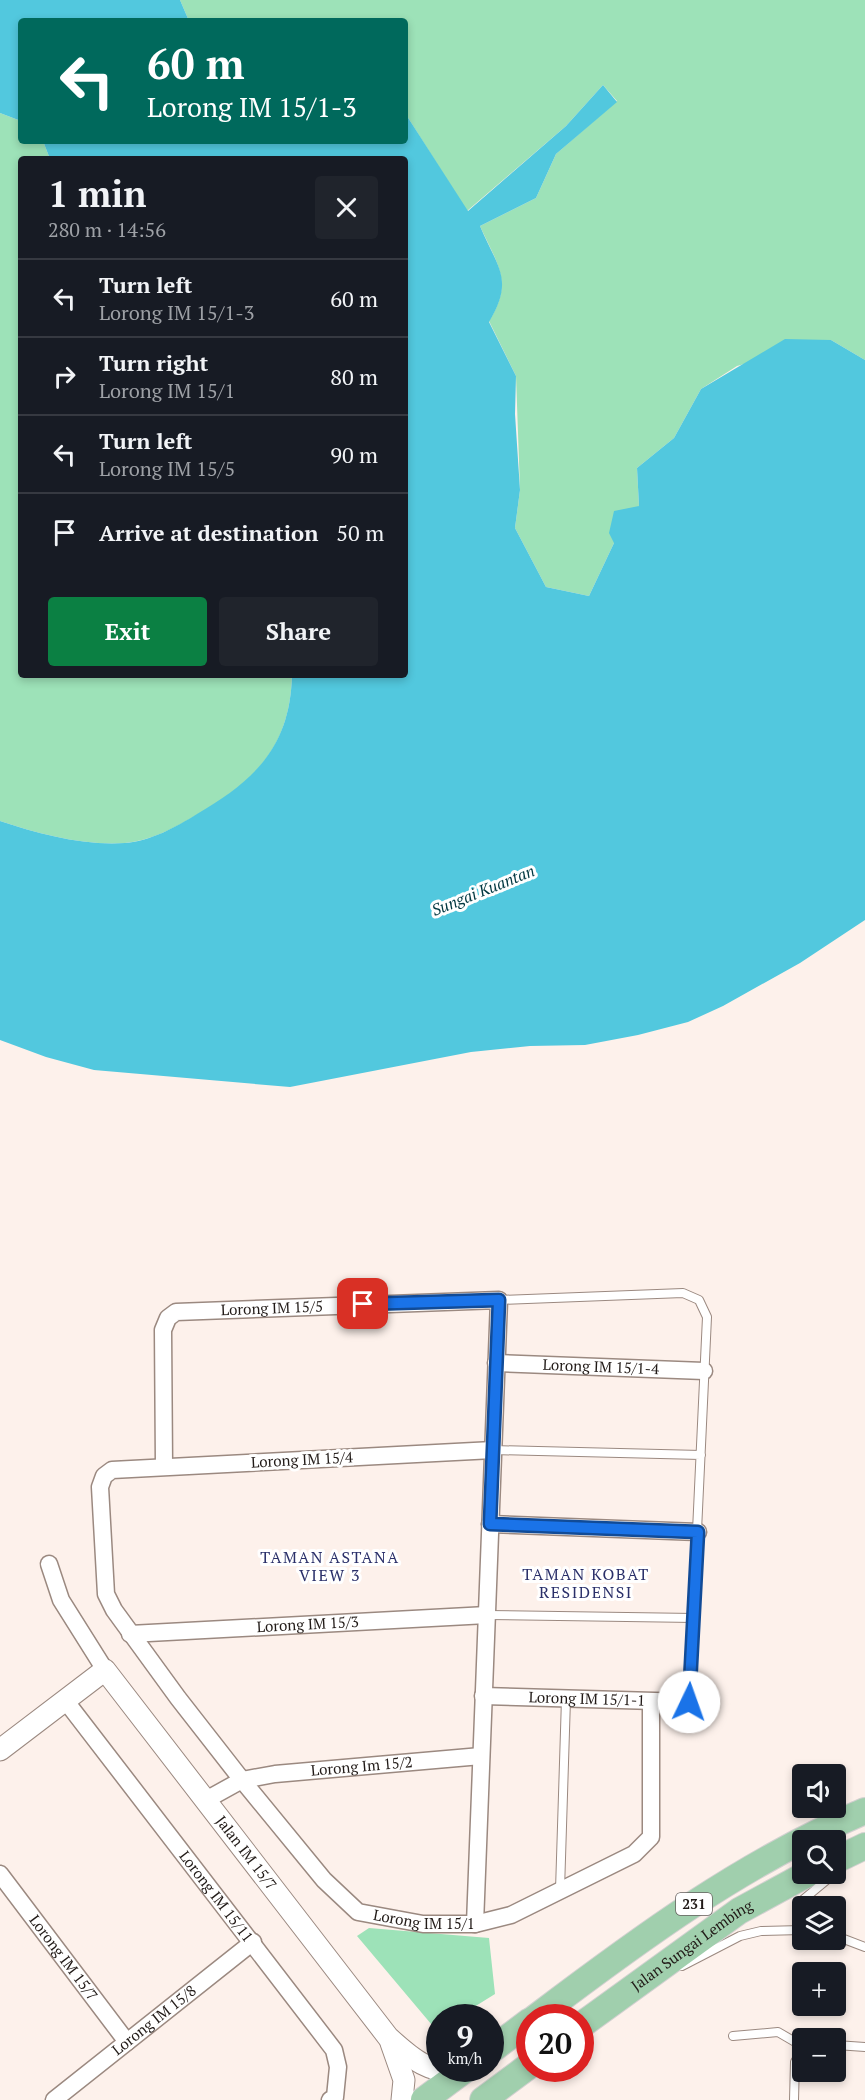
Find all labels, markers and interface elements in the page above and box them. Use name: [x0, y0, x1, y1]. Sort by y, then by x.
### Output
text: 60 m: [147, 35, 245, 91]
icon: left: [48, 42, 126, 120]
text: Lorong IM 15/1-3: [147, 89, 357, 125]
text: 1 min: [48, 170, 146, 217]
button: close: [315, 176, 378, 239]
text: 280 m · 14:56: [48, 216, 166, 243]
text: Turn left: [99, 270, 192, 299]
icon: left: [48, 282, 81, 315]
text: 60 m: [330, 284, 378, 313]
text: Lorong IM 15/1-3: [99, 299, 254, 326]
text: Turn right: [99, 348, 208, 377]
icon: right: [48, 360, 81, 393]
text: 80 m: [330, 362, 378, 391]
text: Lorong IM 15/1: [99, 377, 235, 404]
text: Turn left: [99, 426, 192, 455]
icon: left: [48, 438, 81, 471]
text: 90 m: [330, 440, 378, 469]
text: Lorong IM 15/5: [99, 455, 235, 482]
icon: arrive: [48, 516, 81, 549]
text: Arrive at destination: [99, 518, 318, 547]
text: 50 m: [336, 518, 384, 547]
button: Exit: [48, 597, 207, 666]
button: Share: [219, 597, 378, 666]
water label: Sungai Kuantan: [428, 859, 538, 921]
pin: [337, 1278, 388, 1329]
icon: arrive: [346, 1287, 379, 1320]
street label: Lorong IM 15/5: [220, 1296, 323, 1319]
street label: Lorong IM 15/1-4: [542, 1354, 660, 1378]
street label: Lorong IM 15/4: [250, 1446, 353, 1472]
district label: TAMAN ASTANA VIEW 3: [260, 1546, 400, 1586]
district label: TAMAN KOBAT RESIDENSI: [522, 1563, 650, 1603]
street label: Lorong IM 15/3: [256, 1611, 359, 1636]
position arrow: [657, 1670, 721, 1734]
street label: Lorong IM 15/1-1: [528, 1686, 646, 1710]
street label: Lorong Im 15/2: [310, 1751, 413, 1780]
map controls: [792, 1764, 846, 2082]
button: sound: [792, 1764, 846, 1818]
street label: Jalan IM 15/7: [212, 1811, 282, 1893]
button: search: [792, 1830, 846, 1884]
street label: Lorong IM 15/11: [175, 1846, 258, 1946]
road number: 231: [676, 1893, 712, 1915]
street label: Jalan Sungai Lembing: [627, 1894, 757, 1995]
button: layers: [792, 1896, 846, 1950]
street label: Lorong IM 15/1: [372, 1904, 475, 1933]
street label: Lorong IM 15/7: [25, 1910, 103, 2004]
button: +: [792, 1962, 846, 2016]
street label: Lorong IM 15/8: [107, 1980, 200, 2059]
speed limit sign: 20: [516, 2004, 594, 2082]
text: 9: [457, 2016, 473, 2056]
button: −: [792, 2028, 846, 2082]
text: km/h: [448, 2048, 482, 2068]

